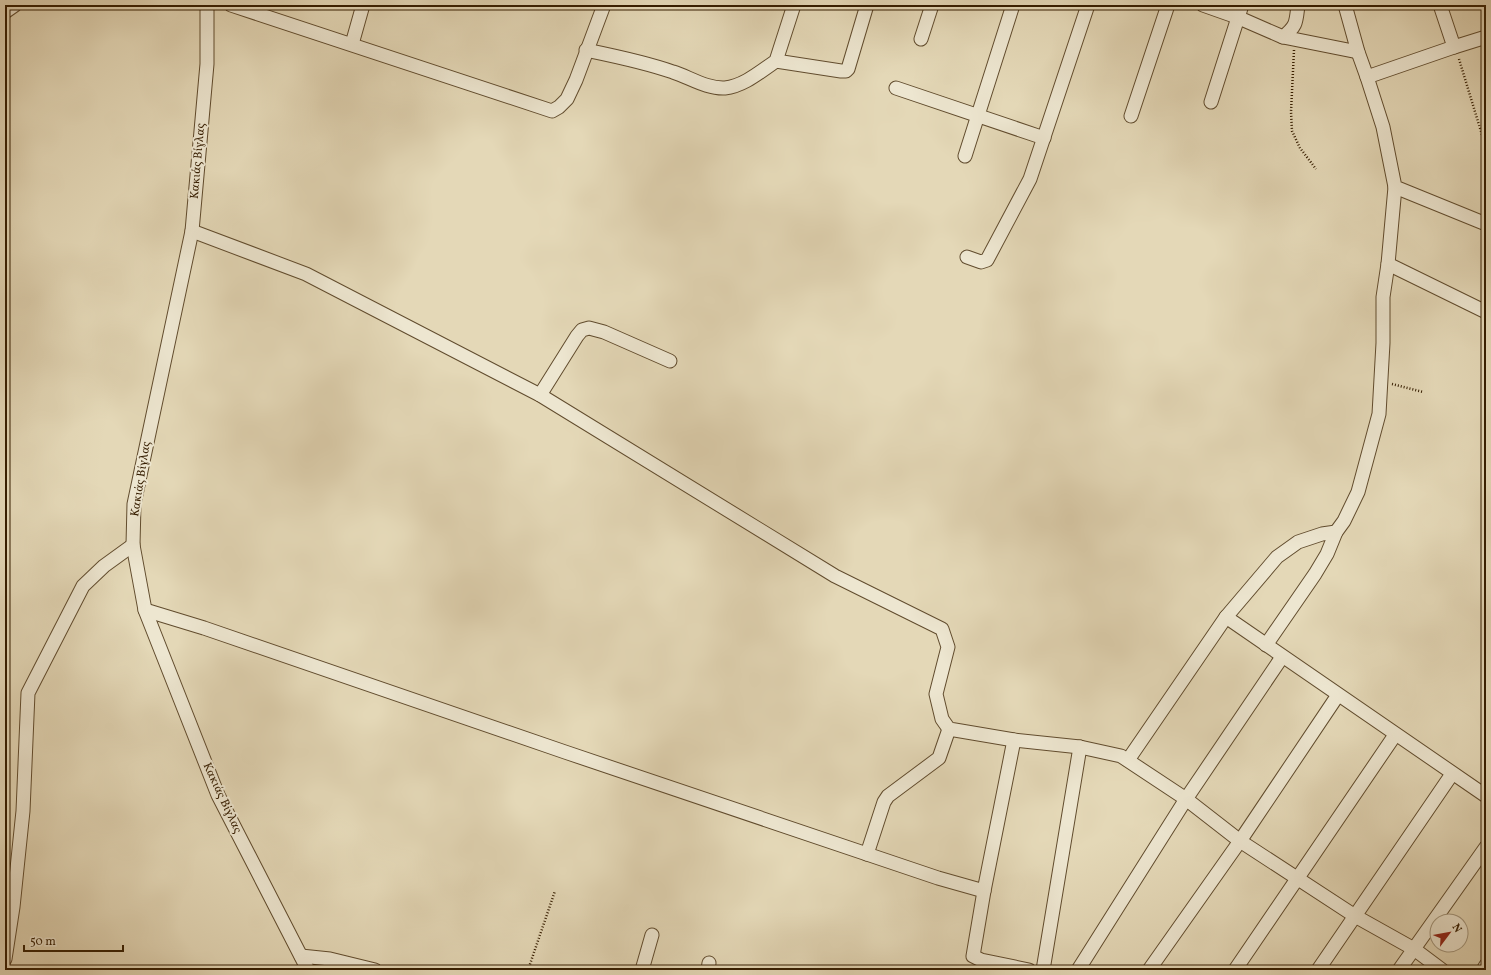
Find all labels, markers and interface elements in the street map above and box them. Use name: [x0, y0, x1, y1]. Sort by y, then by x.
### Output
street label: Κακιάς Βίγλας: [187, 122, 209, 200]
street label: Κακιάς Βίγλας: [127, 440, 155, 518]
street label: Κακιάς Βίγλας: [199, 760, 245, 836]
north arrow: [1429, 913, 1469, 953]
text: N: [1448, 921, 1465, 936]
scale bar: [24, 927, 123, 953]
text: 50 m: [30, 934, 56, 950]

